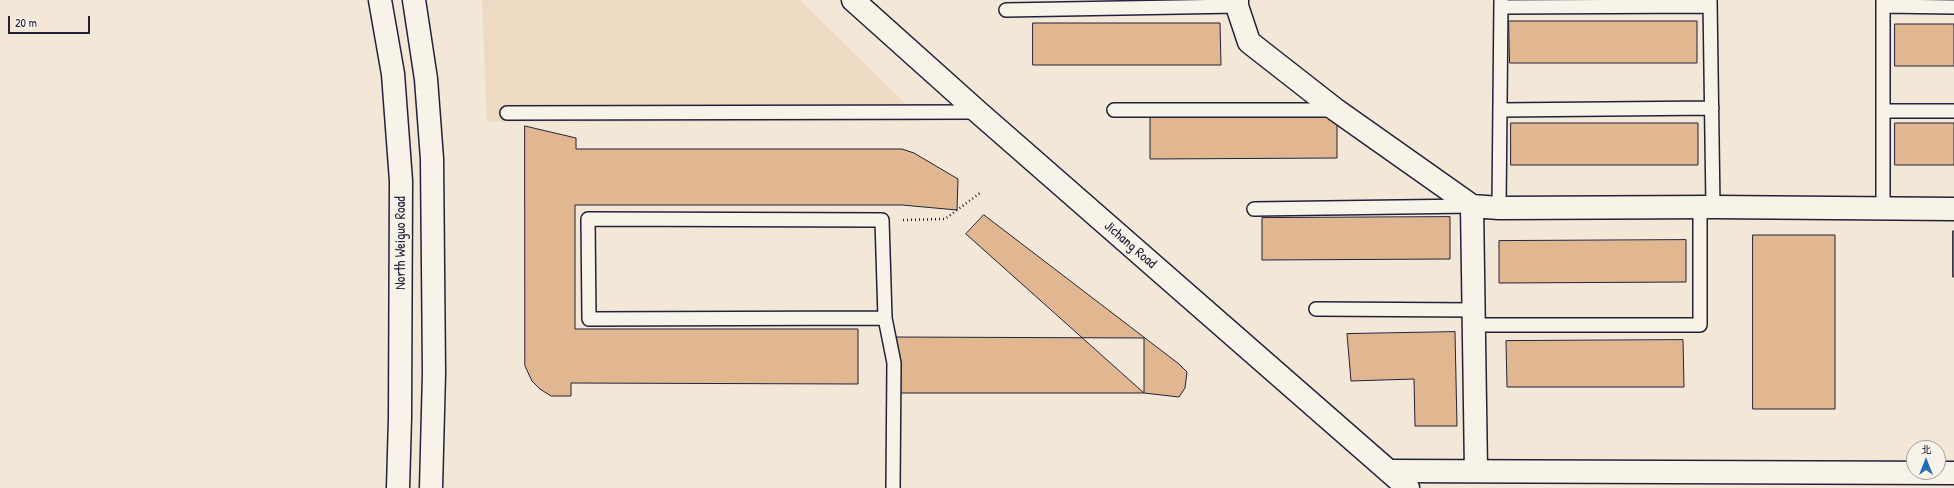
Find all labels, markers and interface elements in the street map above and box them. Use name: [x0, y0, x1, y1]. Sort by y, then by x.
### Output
scale bar: [10, 8, 92, 34]
text: 20 m: [15, 14, 37, 31]
street label: North Weiguo Road: [393, 196, 409, 290]
street label: Jichang Road: [1100, 218, 1160, 272]
north arrow: [1906, 440, 1946, 480]
text: 北: [1921, 442, 1932, 456]

